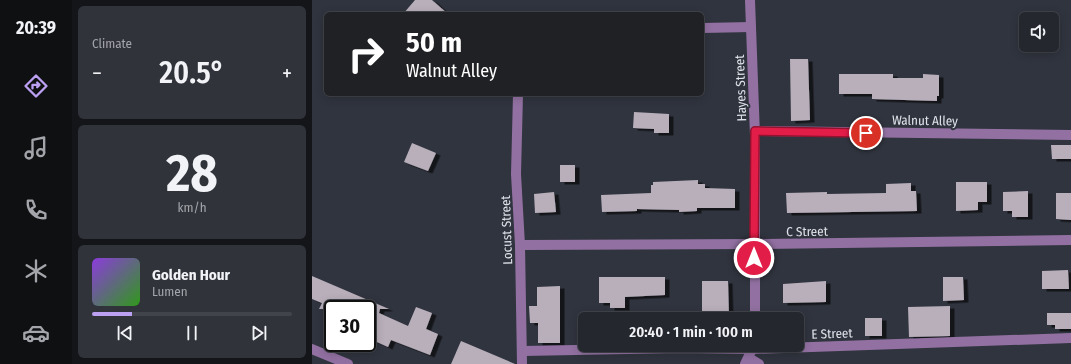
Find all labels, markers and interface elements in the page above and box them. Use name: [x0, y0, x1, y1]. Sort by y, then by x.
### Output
map controls: [1019, 12, 1059, 52]
button: sound: [1019, 12, 1059, 52]
text: 20:39: [16, 17, 56, 39]
text: 50 m: [406, 26, 462, 59]
icon: right: [340, 28, 392, 80]
text: Climate: [92, 36, 132, 51]
street label: Hayes Street: [732, 54, 749, 122]
text: 20.5°: [159, 55, 225, 91]
text: −: [92, 60, 102, 87]
text: +: [282, 60, 292, 87]
text: Walnut Alley: [406, 60, 497, 82]
icon: directions: [22, 72, 50, 100]
street label: Walnut Alley: [892, 112, 958, 129]
pin: [849, 116, 883, 150]
icon: arrive: [855, 122, 877, 144]
icon: music: [22, 134, 50, 162]
text: 28: [166, 142, 218, 205]
street label: Locust Street: [498, 194, 515, 265]
icon: phone: [22, 196, 50, 224]
text: km/h: [178, 200, 207, 215]
street label: C Street: [786, 224, 829, 239]
position arrow: [733, 237, 775, 279]
icon: climate: [22, 257, 50, 285]
text: Golden Hour: [152, 266, 230, 284]
text: Lumen: [152, 284, 188, 299]
speed limit sign: 30: [324, 300, 376, 352]
icon: car: [22, 319, 50, 347]
icon: previous: [114, 322, 136, 344]
icon: pause: [181, 322, 203, 344]
icon: next: [248, 322, 270, 344]
text: 20:40 · 1 min · 100 m: [629, 323, 753, 341]
street label: E Street: [811, 325, 854, 342]

